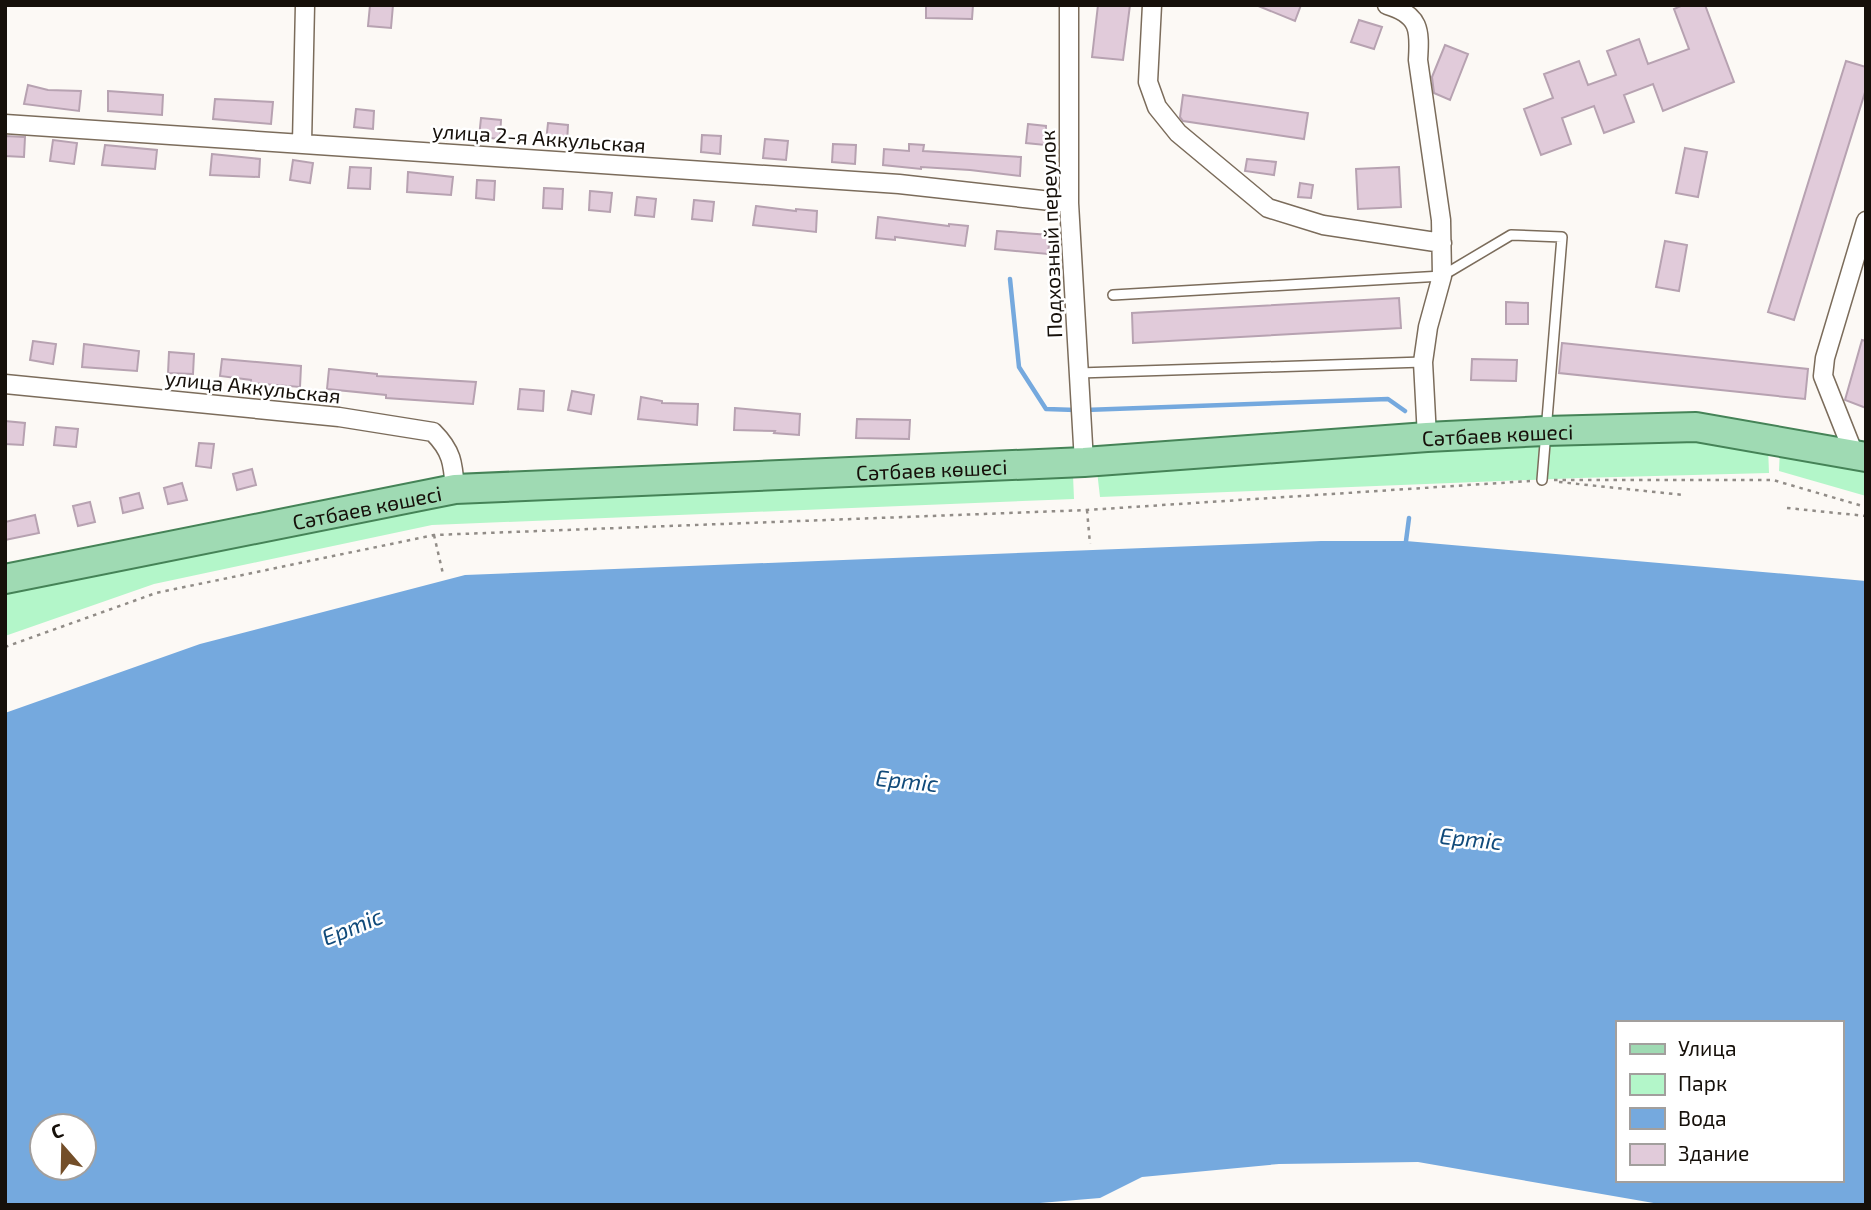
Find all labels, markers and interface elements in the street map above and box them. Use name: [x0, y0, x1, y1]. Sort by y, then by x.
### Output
street label: улица 2-я Аккульская: [431, 117, 647, 158]
street label: Подхозный переулок: [1034, 130, 1067, 338]
street label: улица Аккульская: [164, 364, 342, 409]
street label: Сәтбаев көшесі: [1421, 418, 1574, 450]
street label: Сәтбаев көшесі: [855, 453, 1008, 484]
street label: Сәтбаев көшесі: [290, 479, 444, 534]
water label: Ертіс: [874, 763, 940, 797]
water label: Ертіс: [1438, 821, 1504, 855]
water label: Ертіс: [317, 901, 387, 951]
legend: [1616, 1021, 1843, 1182]
text: Улица: [1678, 1035, 1737, 1060]
text: Парк: [1678, 1070, 1727, 1095]
text: Вода: [1678, 1105, 1727, 1130]
north arrow: [28, 1112, 98, 1182]
text: С: [48, 1118, 66, 1143]
text: Здание: [1678, 1140, 1749, 1165]

